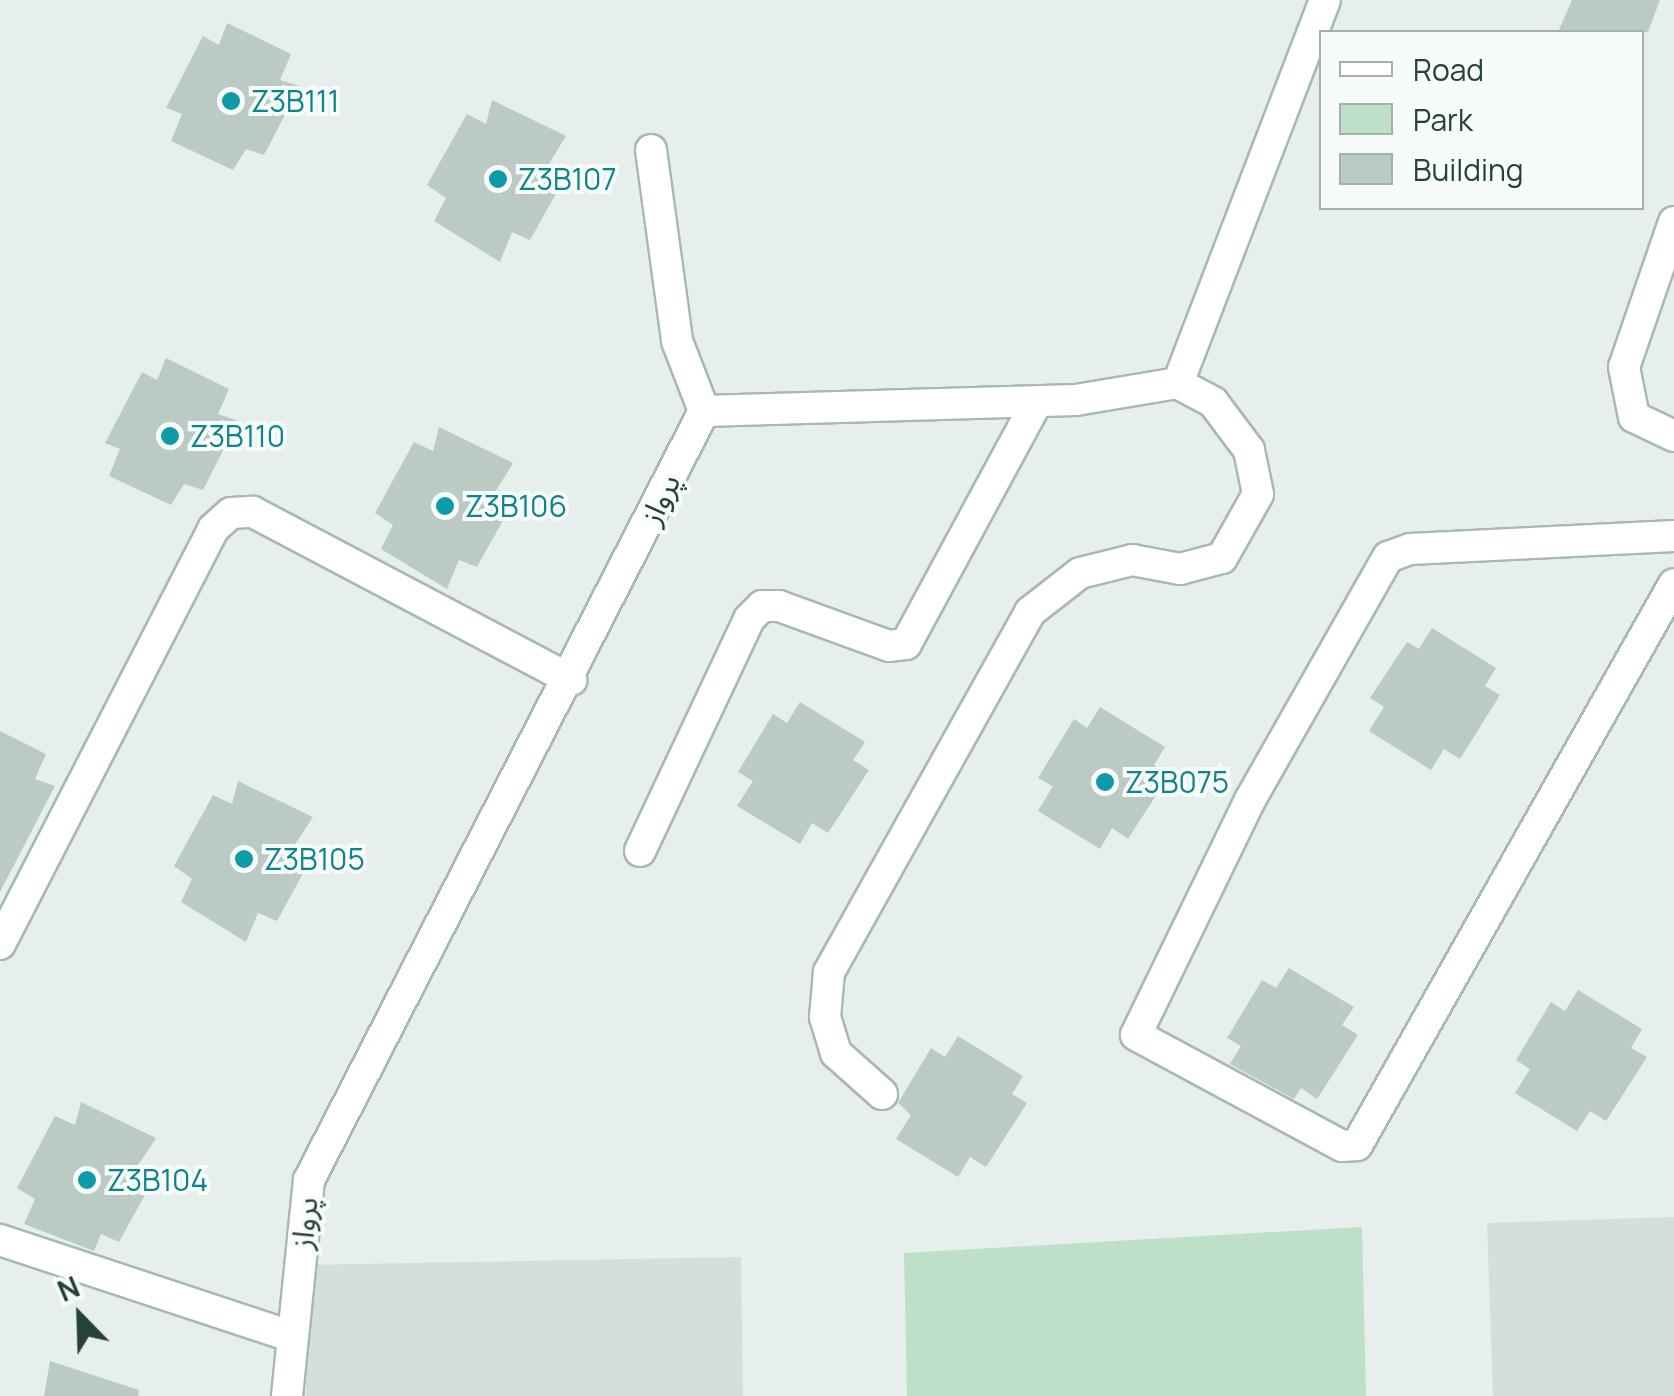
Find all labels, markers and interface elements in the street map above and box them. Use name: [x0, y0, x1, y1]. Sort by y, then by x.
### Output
legend: [1319, 30, 1644, 210]
text: Road: [1413, 49, 1484, 90]
place label: Z3B111: [251, 83, 339, 119]
marker: Z3B111: [220, 90, 242, 112]
text: Park: [1413, 99, 1473, 140]
text: Building: [1413, 149, 1524, 190]
place label: Z3B107: [518, 161, 616, 197]
marker: Z3B107: [487, 168, 509, 190]
place label: Z3B110: [190, 418, 285, 454]
marker: Z3B110: [159, 425, 181, 447]
street label: پرواز: [632, 468, 688, 530]
place label: Z3B106: [465, 488, 567, 524]
marker: Z3B106: [434, 495, 456, 517]
place label: Z3B075: [1125, 764, 1229, 800]
marker: Z3B075: [1094, 771, 1116, 793]
place label: Z3B105: [264, 841, 365, 877]
marker: Z3B105: [233, 848, 255, 870]
place label: Z3B104: [107, 1162, 208, 1198]
marker: Z3B104: [76, 1169, 98, 1191]
street label: پرواز: [283, 1195, 325, 1251]
north arrow: [30, 1266, 130, 1366]
text: N: [52, 1267, 85, 1310]

